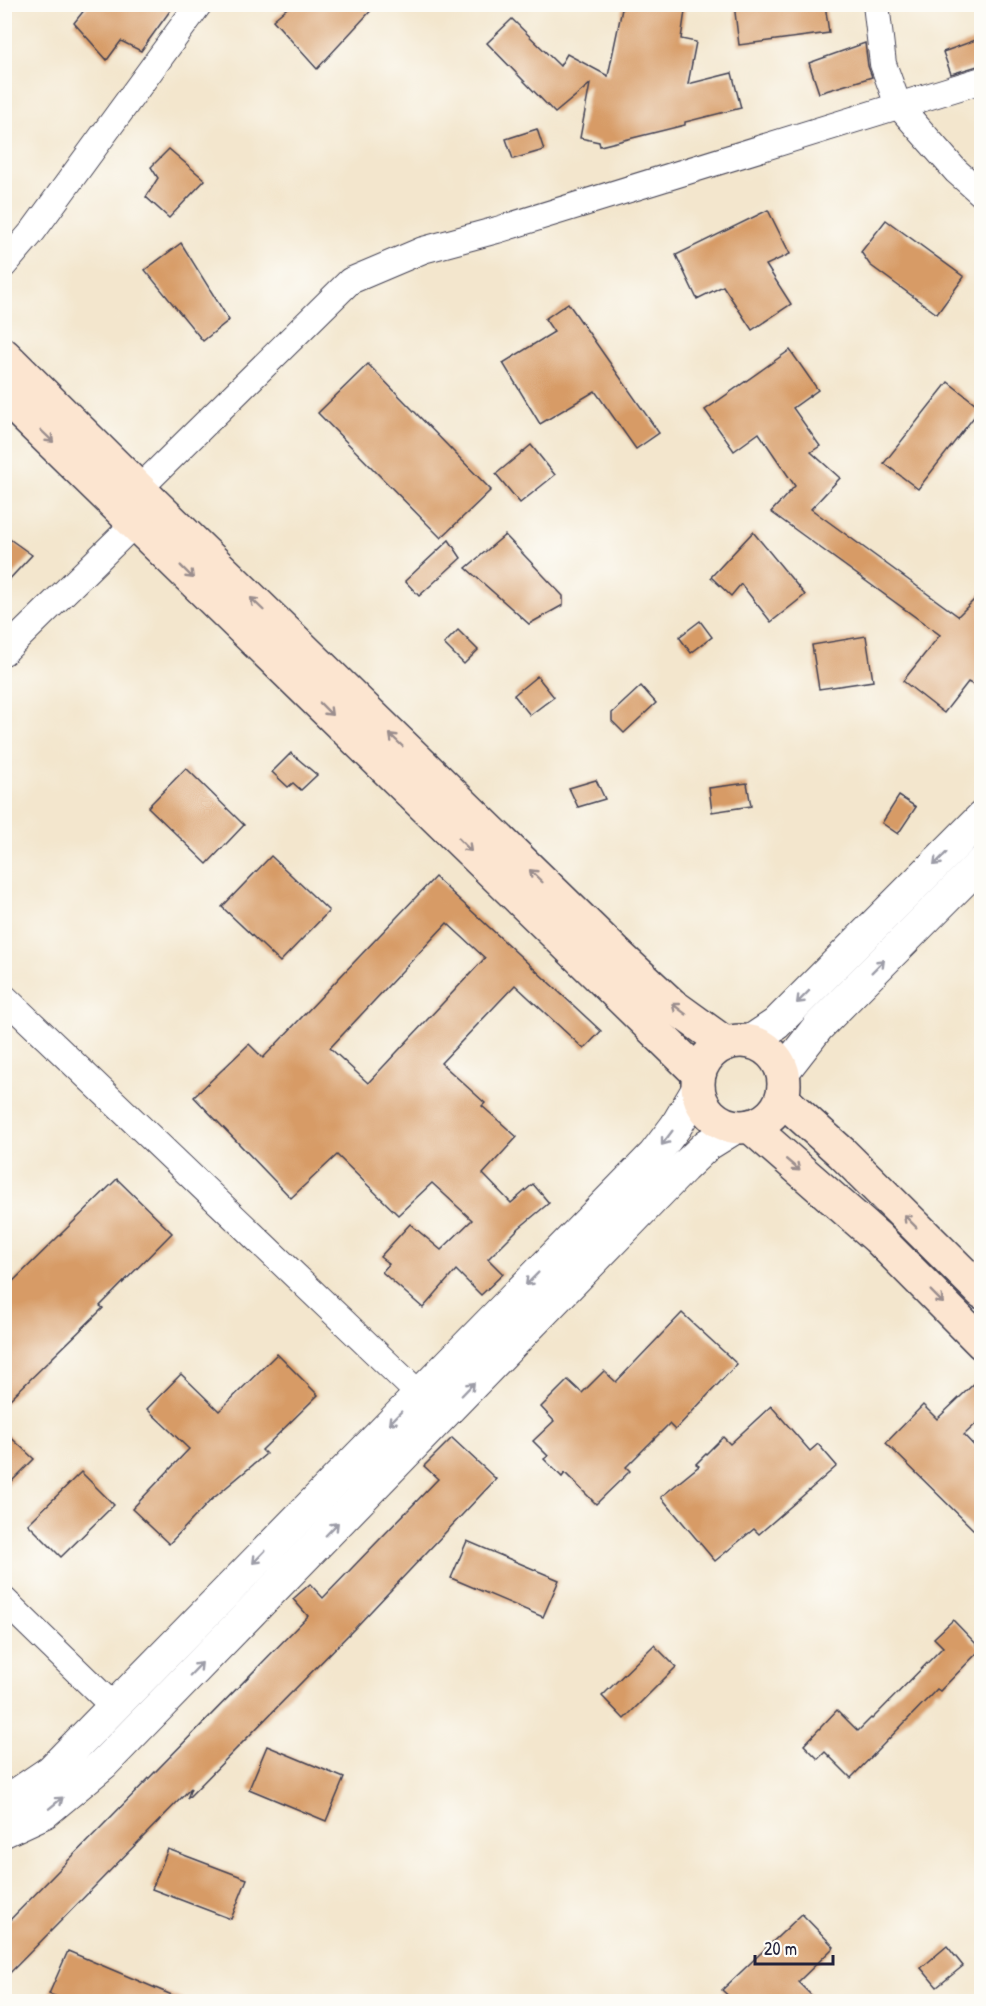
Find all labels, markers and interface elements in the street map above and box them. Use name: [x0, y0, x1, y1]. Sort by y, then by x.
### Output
one-way arrow: [39, 429, 54, 444]
one-way arrow: [179, 565, 194, 579]
one-way arrow: [249, 597, 264, 611]
one-way arrow: [318, 701, 333, 716]
one-way arrow: [389, 733, 404, 747]
one-way arrow: [457, 838, 472, 853]
one-way arrow: [933, 851, 948, 866]
one-way arrow: [529, 869, 544, 883]
one-way arrow: [870, 959, 885, 974]
one-way arrow: [796, 990, 810, 1005]
one-way arrow: [671, 1003, 687, 1016]
one-way arrow: [661, 1130, 674, 1146]
one-way arrow: [785, 1158, 800, 1172]
one-way arrow: [903, 1214, 918, 1229]
one-way arrow: [525, 1271, 539, 1286]
one-way arrow: [929, 1290, 944, 1305]
one-way arrow: [461, 1382, 476, 1397]
one-way arrow: [388, 1410, 403, 1425]
one-way arrow: [325, 1521, 340, 1536]
one-way arrow: [252, 1549, 266, 1564]
one-way arrow: [189, 1661, 204, 1676]
one-way arrow: [48, 1797, 64, 1810]
scale bar: [755, 1928, 833, 1966]
text: 20 m: [764, 1936, 797, 1961]

